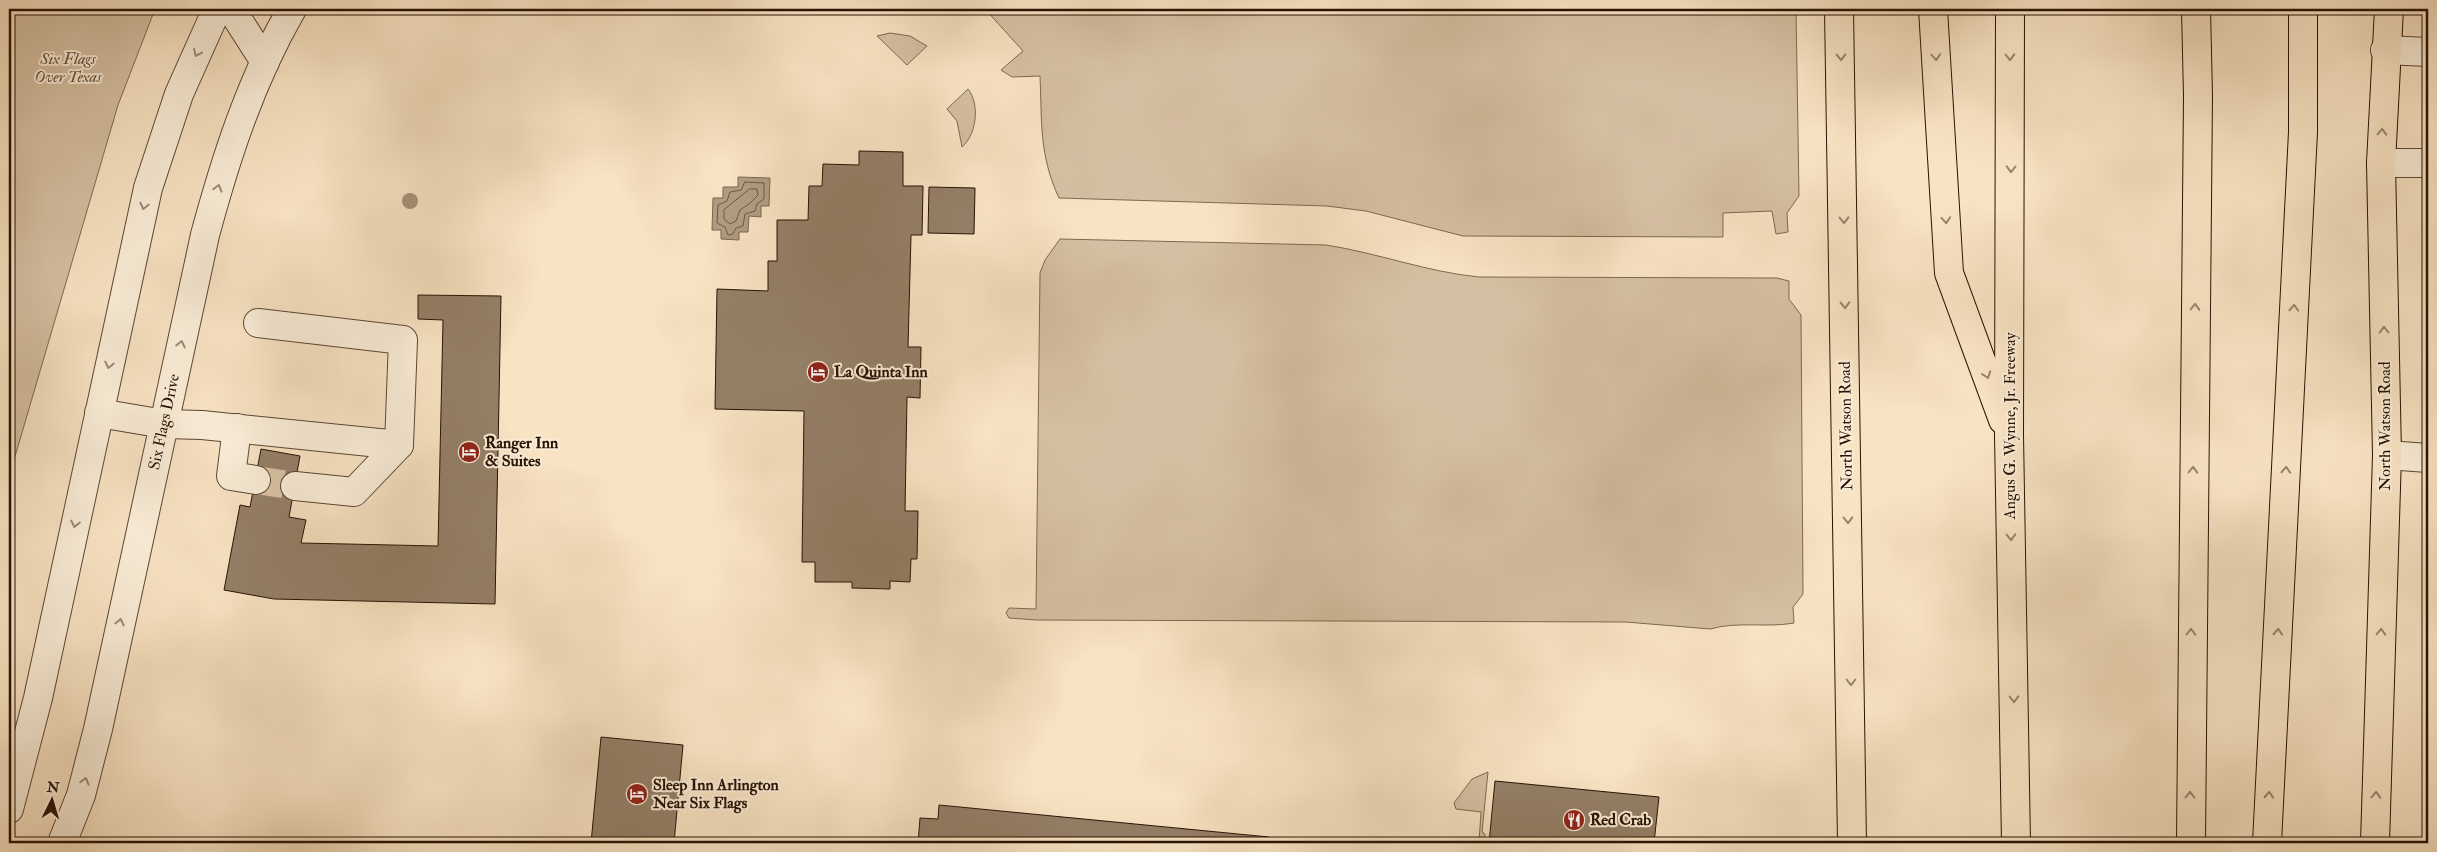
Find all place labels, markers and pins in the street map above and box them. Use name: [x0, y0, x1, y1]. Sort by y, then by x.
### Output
hotel icon: La Quinta Inn: [806, 360, 830, 384]
place label: La Quinta Inn: [834, 362, 929, 382]
place label: Ranger Inn & Suites: [485, 433, 559, 471]
hotel icon: Ranger Inn & Suites: [457, 440, 481, 464]
place label: Sleep Inn Arlington Near Six Flags: [652, 775, 779, 814]
hotel icon: Sleep Inn Arlington Near Six Flags: [625, 782, 649, 806]
restaurant icon: Red Crab: [1562, 808, 1586, 832]
place label: Red Crab: [1590, 810, 1651, 830]

